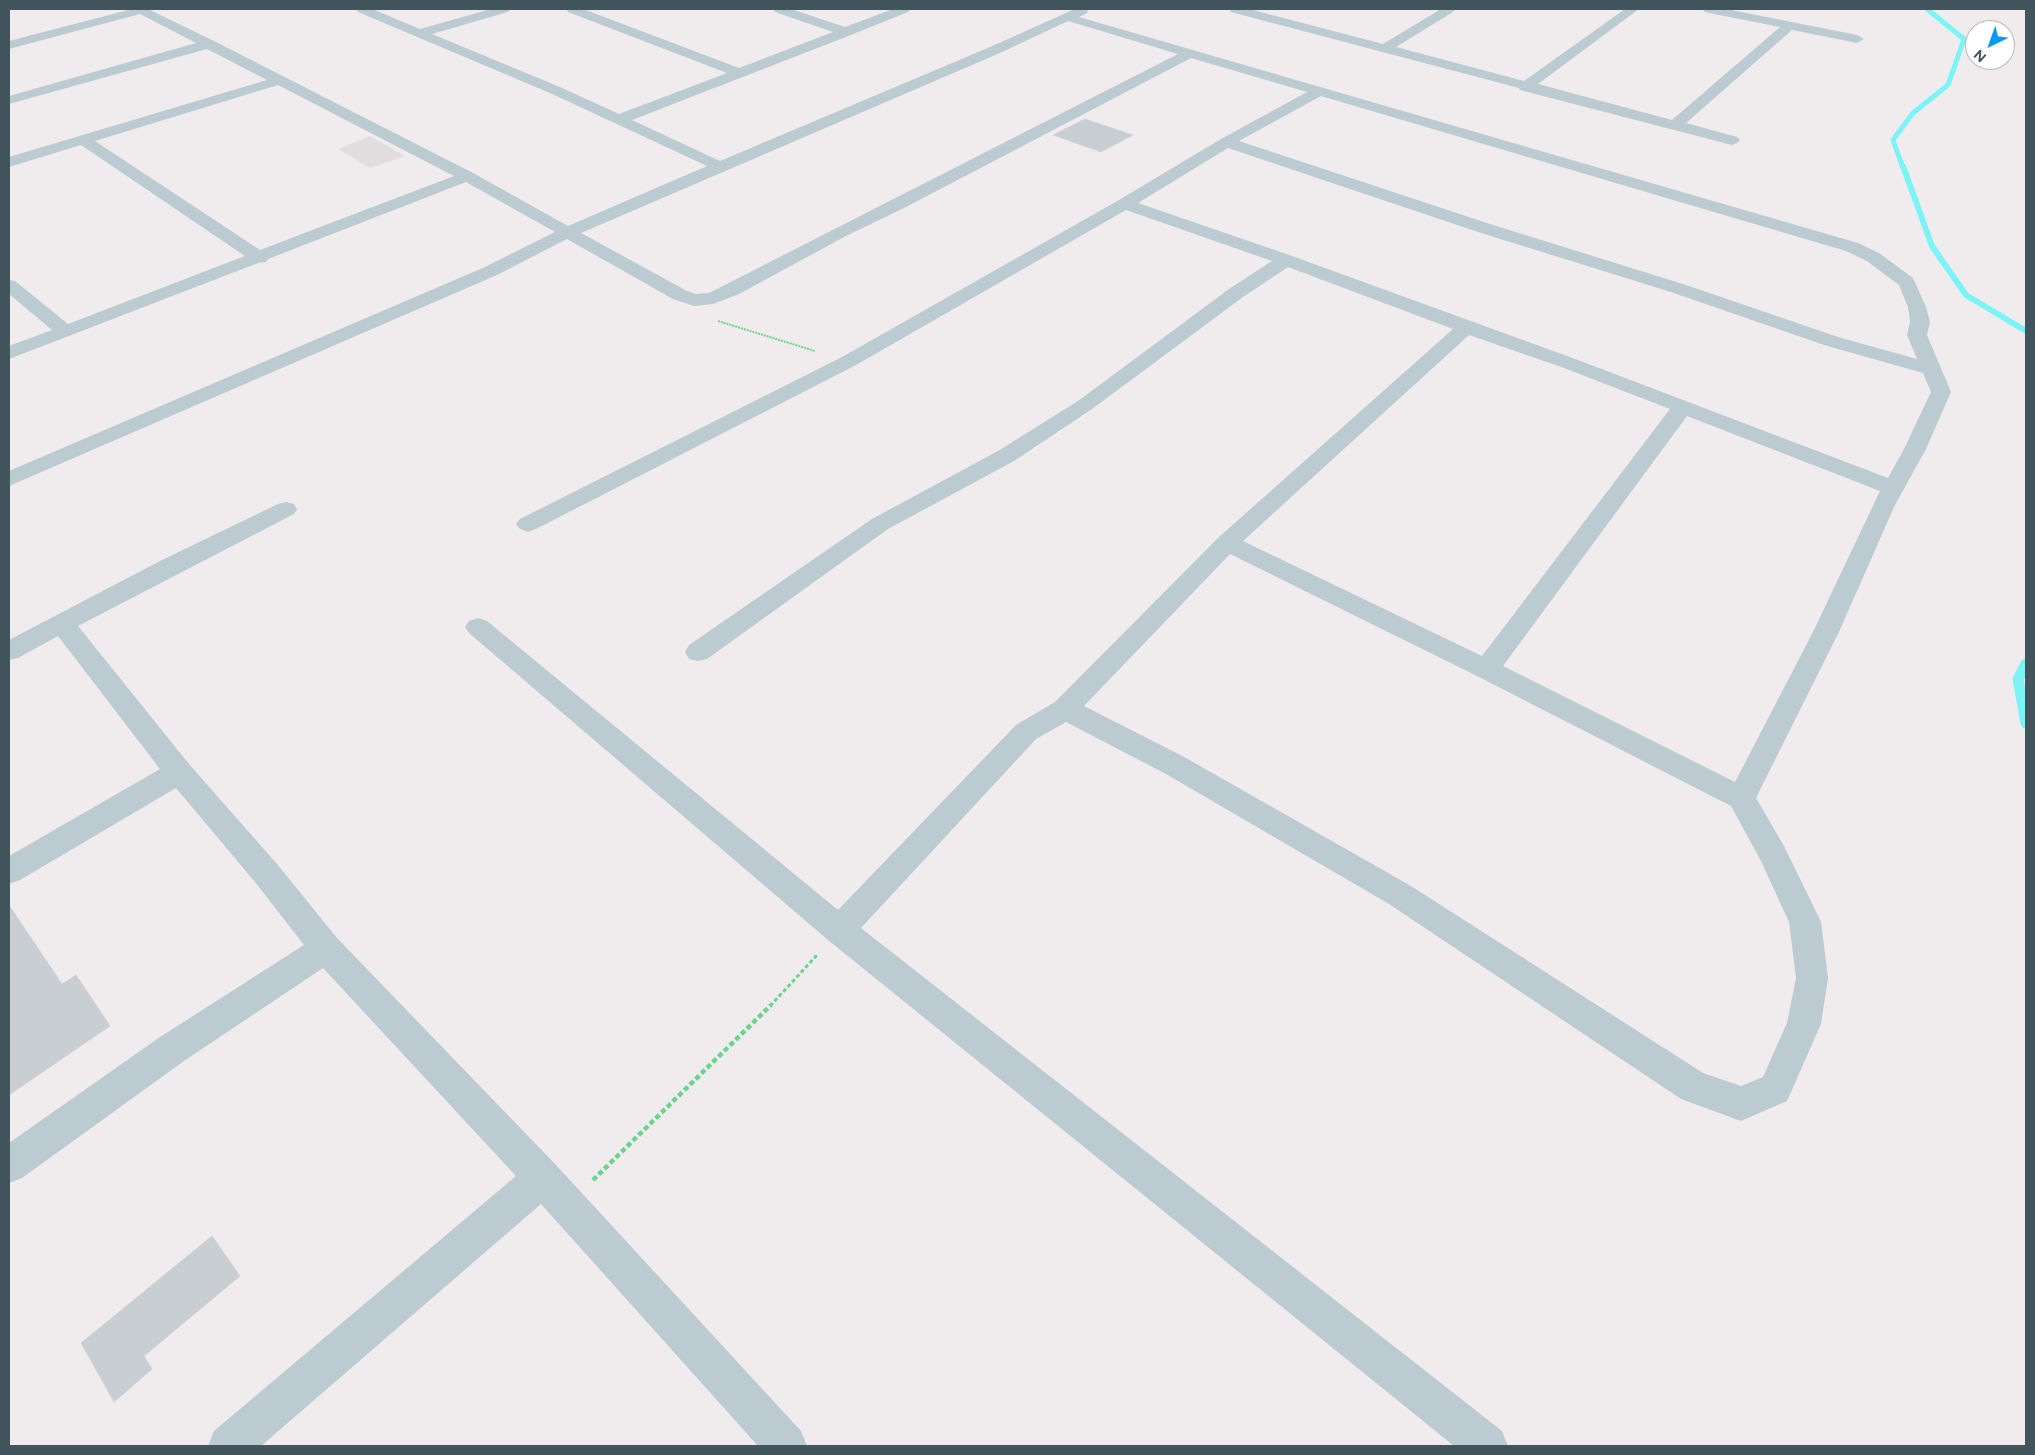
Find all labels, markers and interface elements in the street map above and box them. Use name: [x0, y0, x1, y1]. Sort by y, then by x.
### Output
north arrow: [1965, 20, 2015, 70]
text: N: [1971, 46, 1990, 66]

